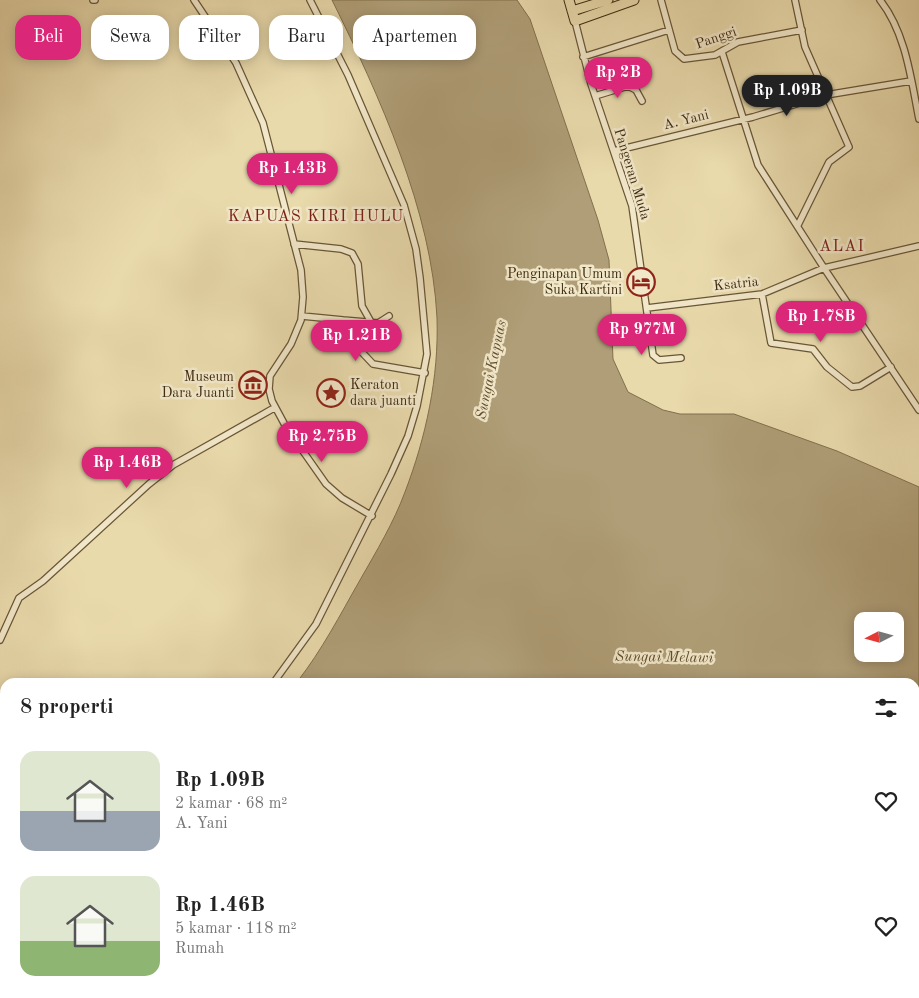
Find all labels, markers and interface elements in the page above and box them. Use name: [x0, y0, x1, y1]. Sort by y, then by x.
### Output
chip: Beli: [15, 15, 81, 60]
chip: Sewa: [91, 15, 169, 60]
chip: Filter: [179, 15, 259, 60]
chip: Baru: [269, 15, 343, 60]
chip: Apartemen: [353, 15, 476, 60]
street label: Panggi: [694, 24, 738, 52]
pin: Rp 2B: [583, 56, 653, 99]
text: Rp 2B: [595, 65, 641, 81]
pin: Rp 1.09B: [735, 74, 839, 117]
text: Rp 1.09B: [753, 83, 821, 99]
street label: A. Yani: [662, 108, 710, 132]
street label: Pangeran Muda: [611, 127, 653, 222]
pin: Rp 1.43B: [240, 152, 344, 195]
text: Rp 1.43B: [258, 161, 326, 177]
district label: KAPUAS KIRI HULU: [228, 209, 404, 225]
district label: ALAI: [819, 239, 865, 255]
place label: Penginapan Umum Suka Kartini: [507, 267, 622, 297]
hotel icon: Penginapan Umum Suka Kartini: [626, 267, 656, 297]
street label: Ksatria: [713, 275, 759, 293]
pin: Rp 1.78B: [769, 300, 873, 343]
text: Rp 1.78B: [787, 309, 855, 325]
pin: Rp 977M: [596, 314, 688, 356]
water label: Sungai Kapuas: [474, 319, 510, 421]
pin: Rp 1.21B: [304, 320, 408, 362]
text: Rp 977M: [609, 322, 675, 338]
text: Rp 1.21B: [322, 328, 390, 344]
place label: Museum Dara Juanti: [161, 370, 234, 400]
museum icon: Museum Dara Juanti: [238, 370, 268, 400]
place icon: Keraton dara juanti: [316, 378, 346, 408]
place label: Keraton dara juanti: [350, 378, 416, 408]
pin: Rp 2.75B: [270, 420, 374, 463]
text: Rp 2.75B: [288, 429, 356, 445]
pin: Rp 1.46B: [75, 446, 179, 489]
text: Rp 1.46B: [93, 455, 161, 471]
north arrow: [854, 612, 904, 662]
map controls: [854, 612, 904, 662]
water label: Sungai Melawi: [615, 650, 713, 666]
icon: filters: [872, 694, 900, 722]
text: 8 properti: [20, 697, 114, 718]
text: Rp 1.09B: [175, 770, 265, 791]
icon: home: [60, 771, 120, 831]
icon: heart: [872, 787, 900, 815]
text: 2 kamar · 68 m²: [175, 796, 287, 812]
text: A. Yani: [175, 816, 228, 832]
text: Rp 1.46B: [175, 895, 265, 916]
icon: home: [60, 896, 120, 956]
icon: heart: [872, 912, 900, 940]
text: 5 kamar · 118 m²: [175, 921, 297, 937]
text: Rumah: [175, 941, 224, 957]

